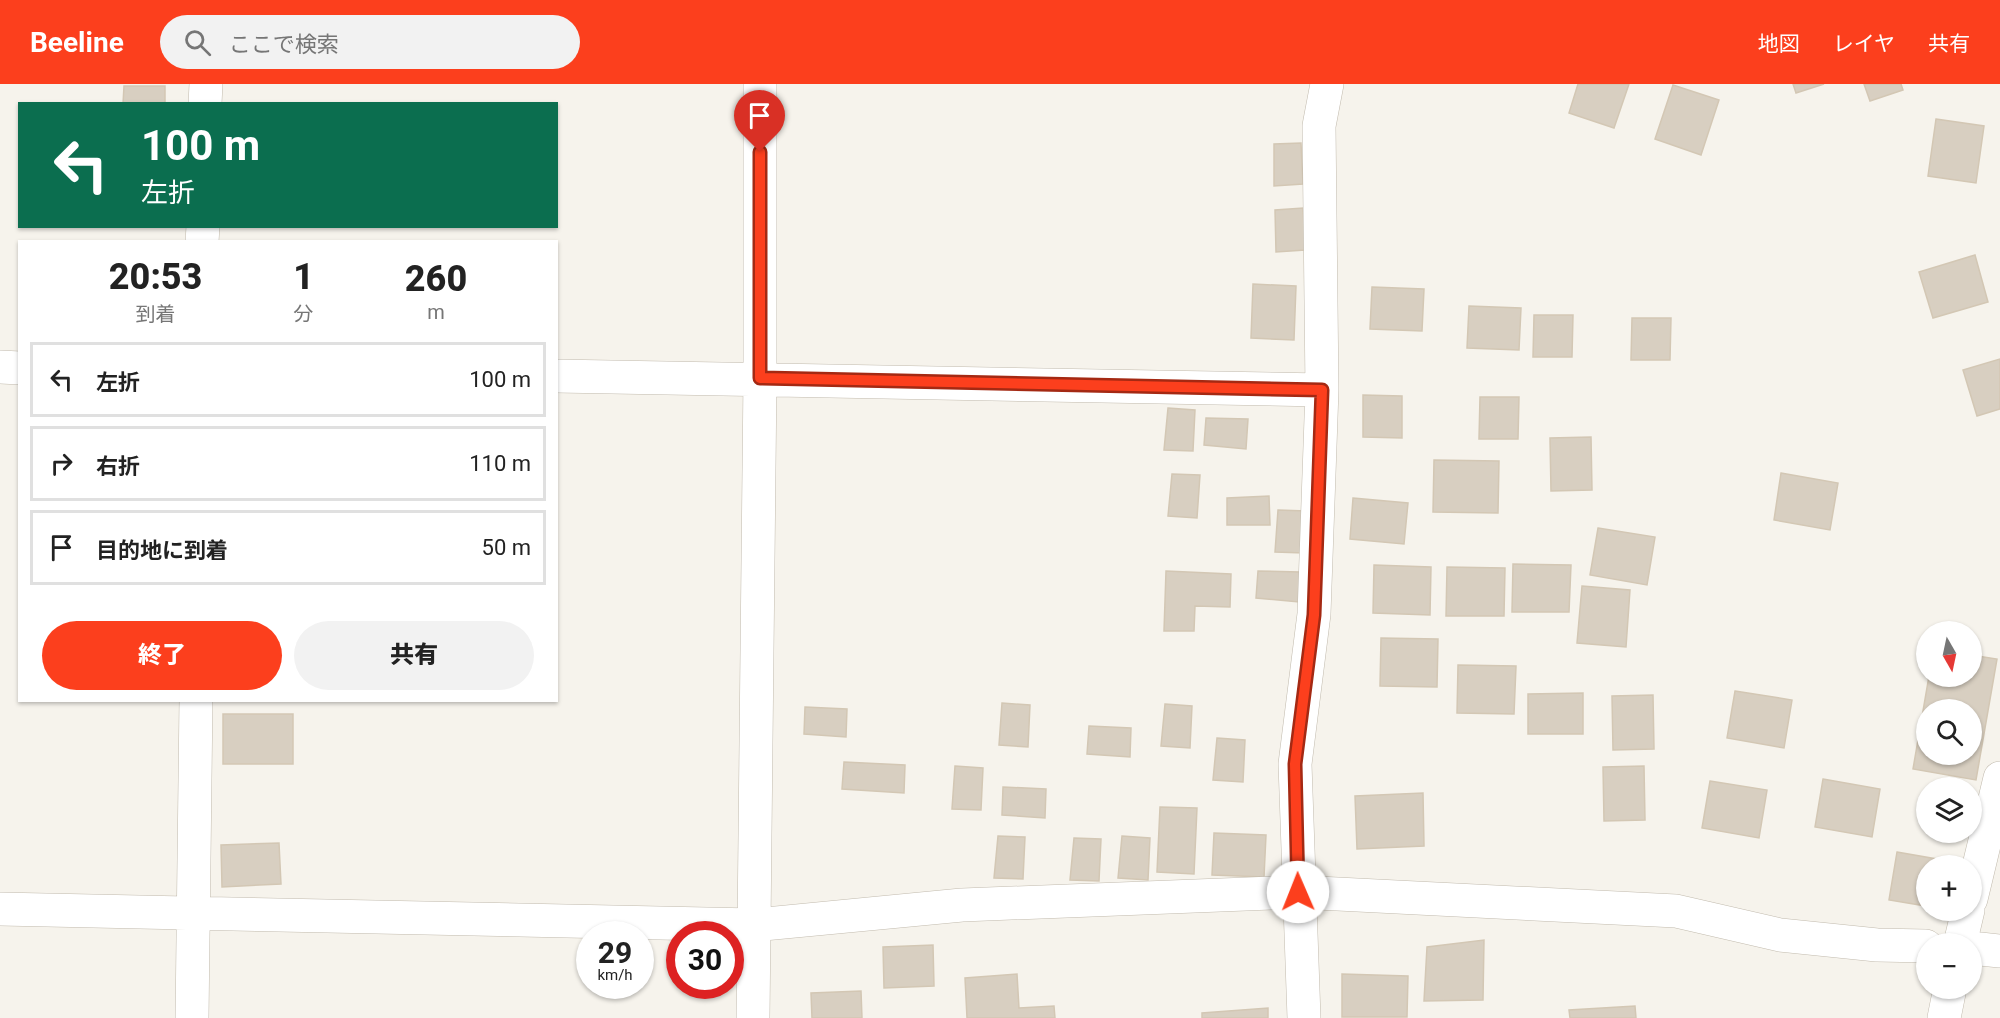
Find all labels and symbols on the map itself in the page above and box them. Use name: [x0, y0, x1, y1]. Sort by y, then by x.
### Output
pin: [734, 90, 785, 152]
north arrow: [1916, 621, 1982, 687]
position arrow: [1266, 860, 1330, 924]
speed limit sign: 30: [666, 921, 744, 999]

